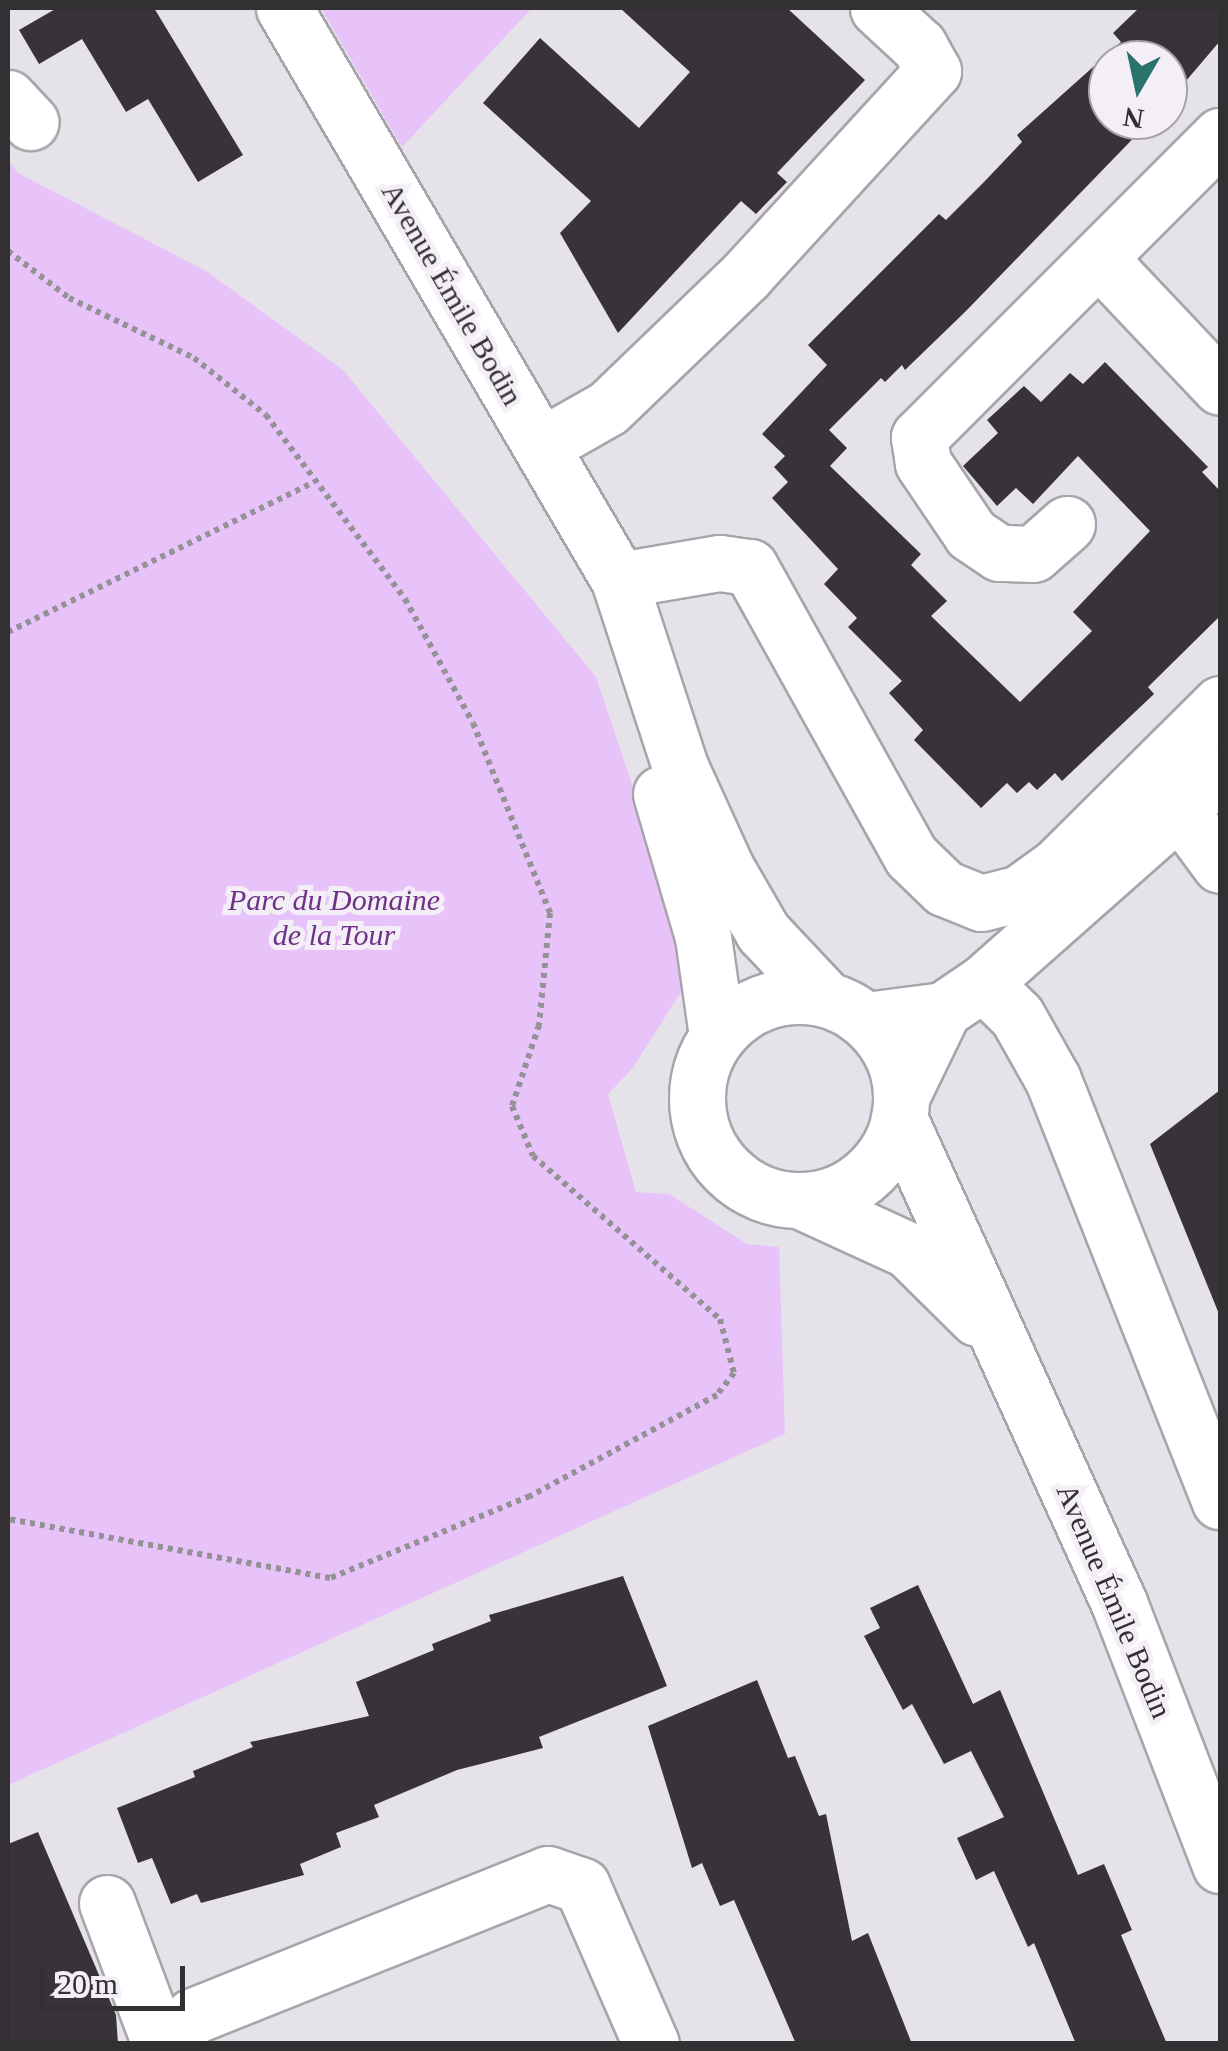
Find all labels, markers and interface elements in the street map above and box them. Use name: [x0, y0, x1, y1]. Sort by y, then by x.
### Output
north arrow: [1088, 40, 1188, 140]
text: N: [1121, 101, 1146, 135]
street label: Avenue Émile Bodin: [374, 176, 530, 412]
park label: Parc du Domaine de la Tour: [228, 882, 440, 952]
street label: Avenue Émile Bodin: [1048, 1478, 1180, 1724]
scale bar: [45, 1946, 190, 2008]
text: 20 m: [57, 1967, 118, 2000]

